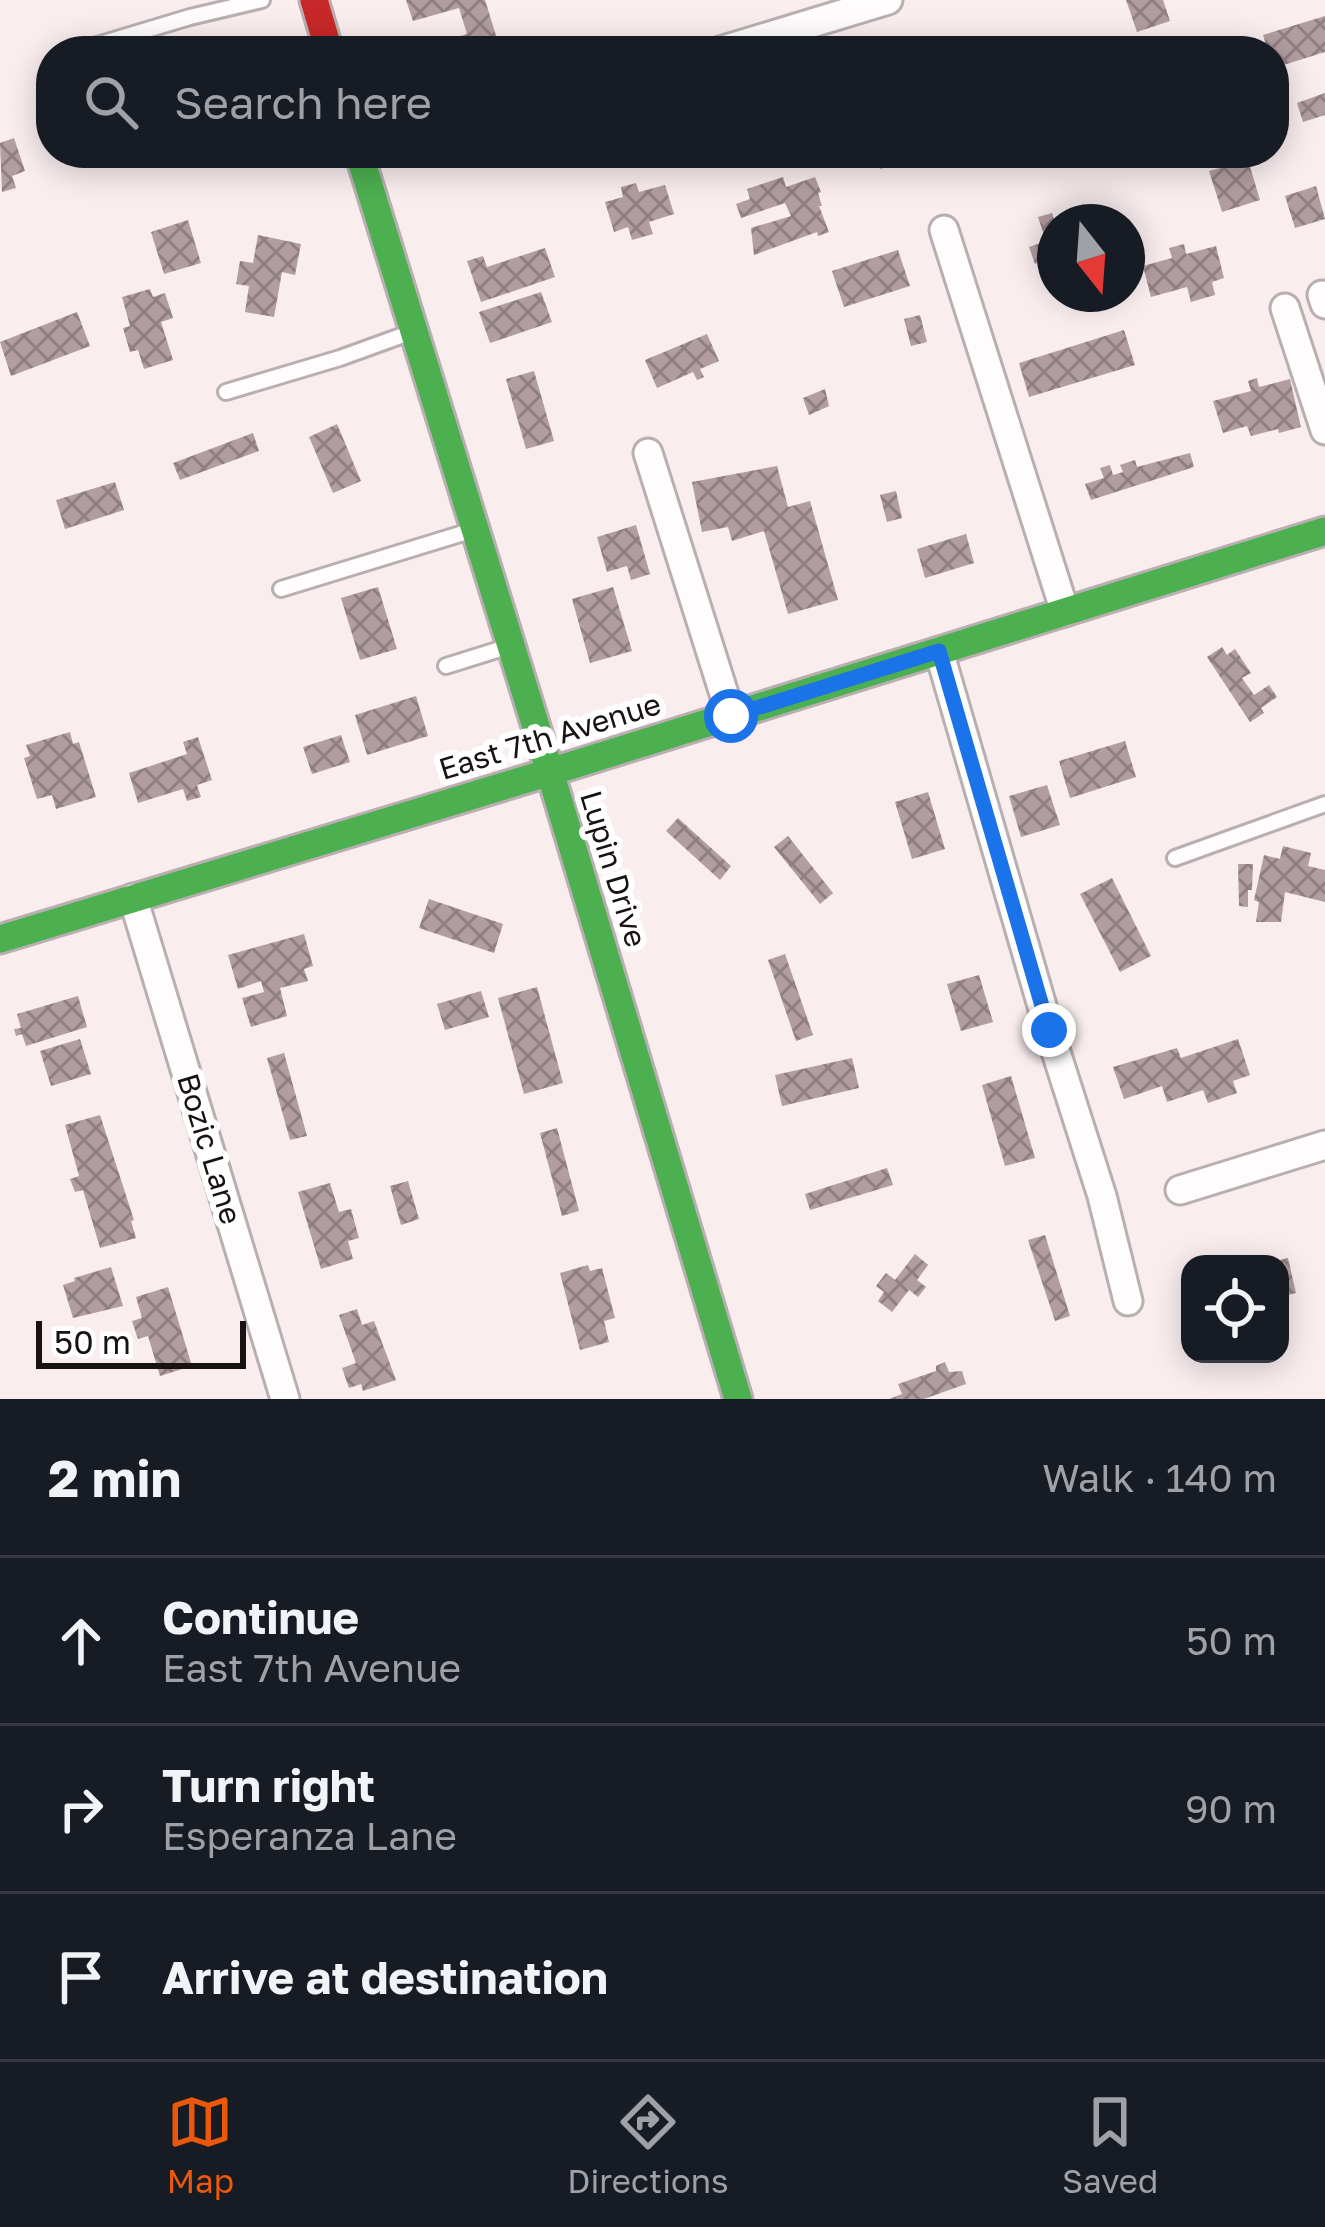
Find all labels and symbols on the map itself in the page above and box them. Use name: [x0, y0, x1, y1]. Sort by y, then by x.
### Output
north arrow: [1037, 204, 1145, 312]
street label: East 7th Avenue: [434, 685, 665, 787]
route start: [704, 689, 758, 743]
street label: Lupin Drive: [573, 786, 655, 951]
route end: [1022, 1003, 1076, 1057]
street label: Bozic Lane: [170, 1069, 250, 1228]
scale bar: [36, 1315, 246, 1368]

